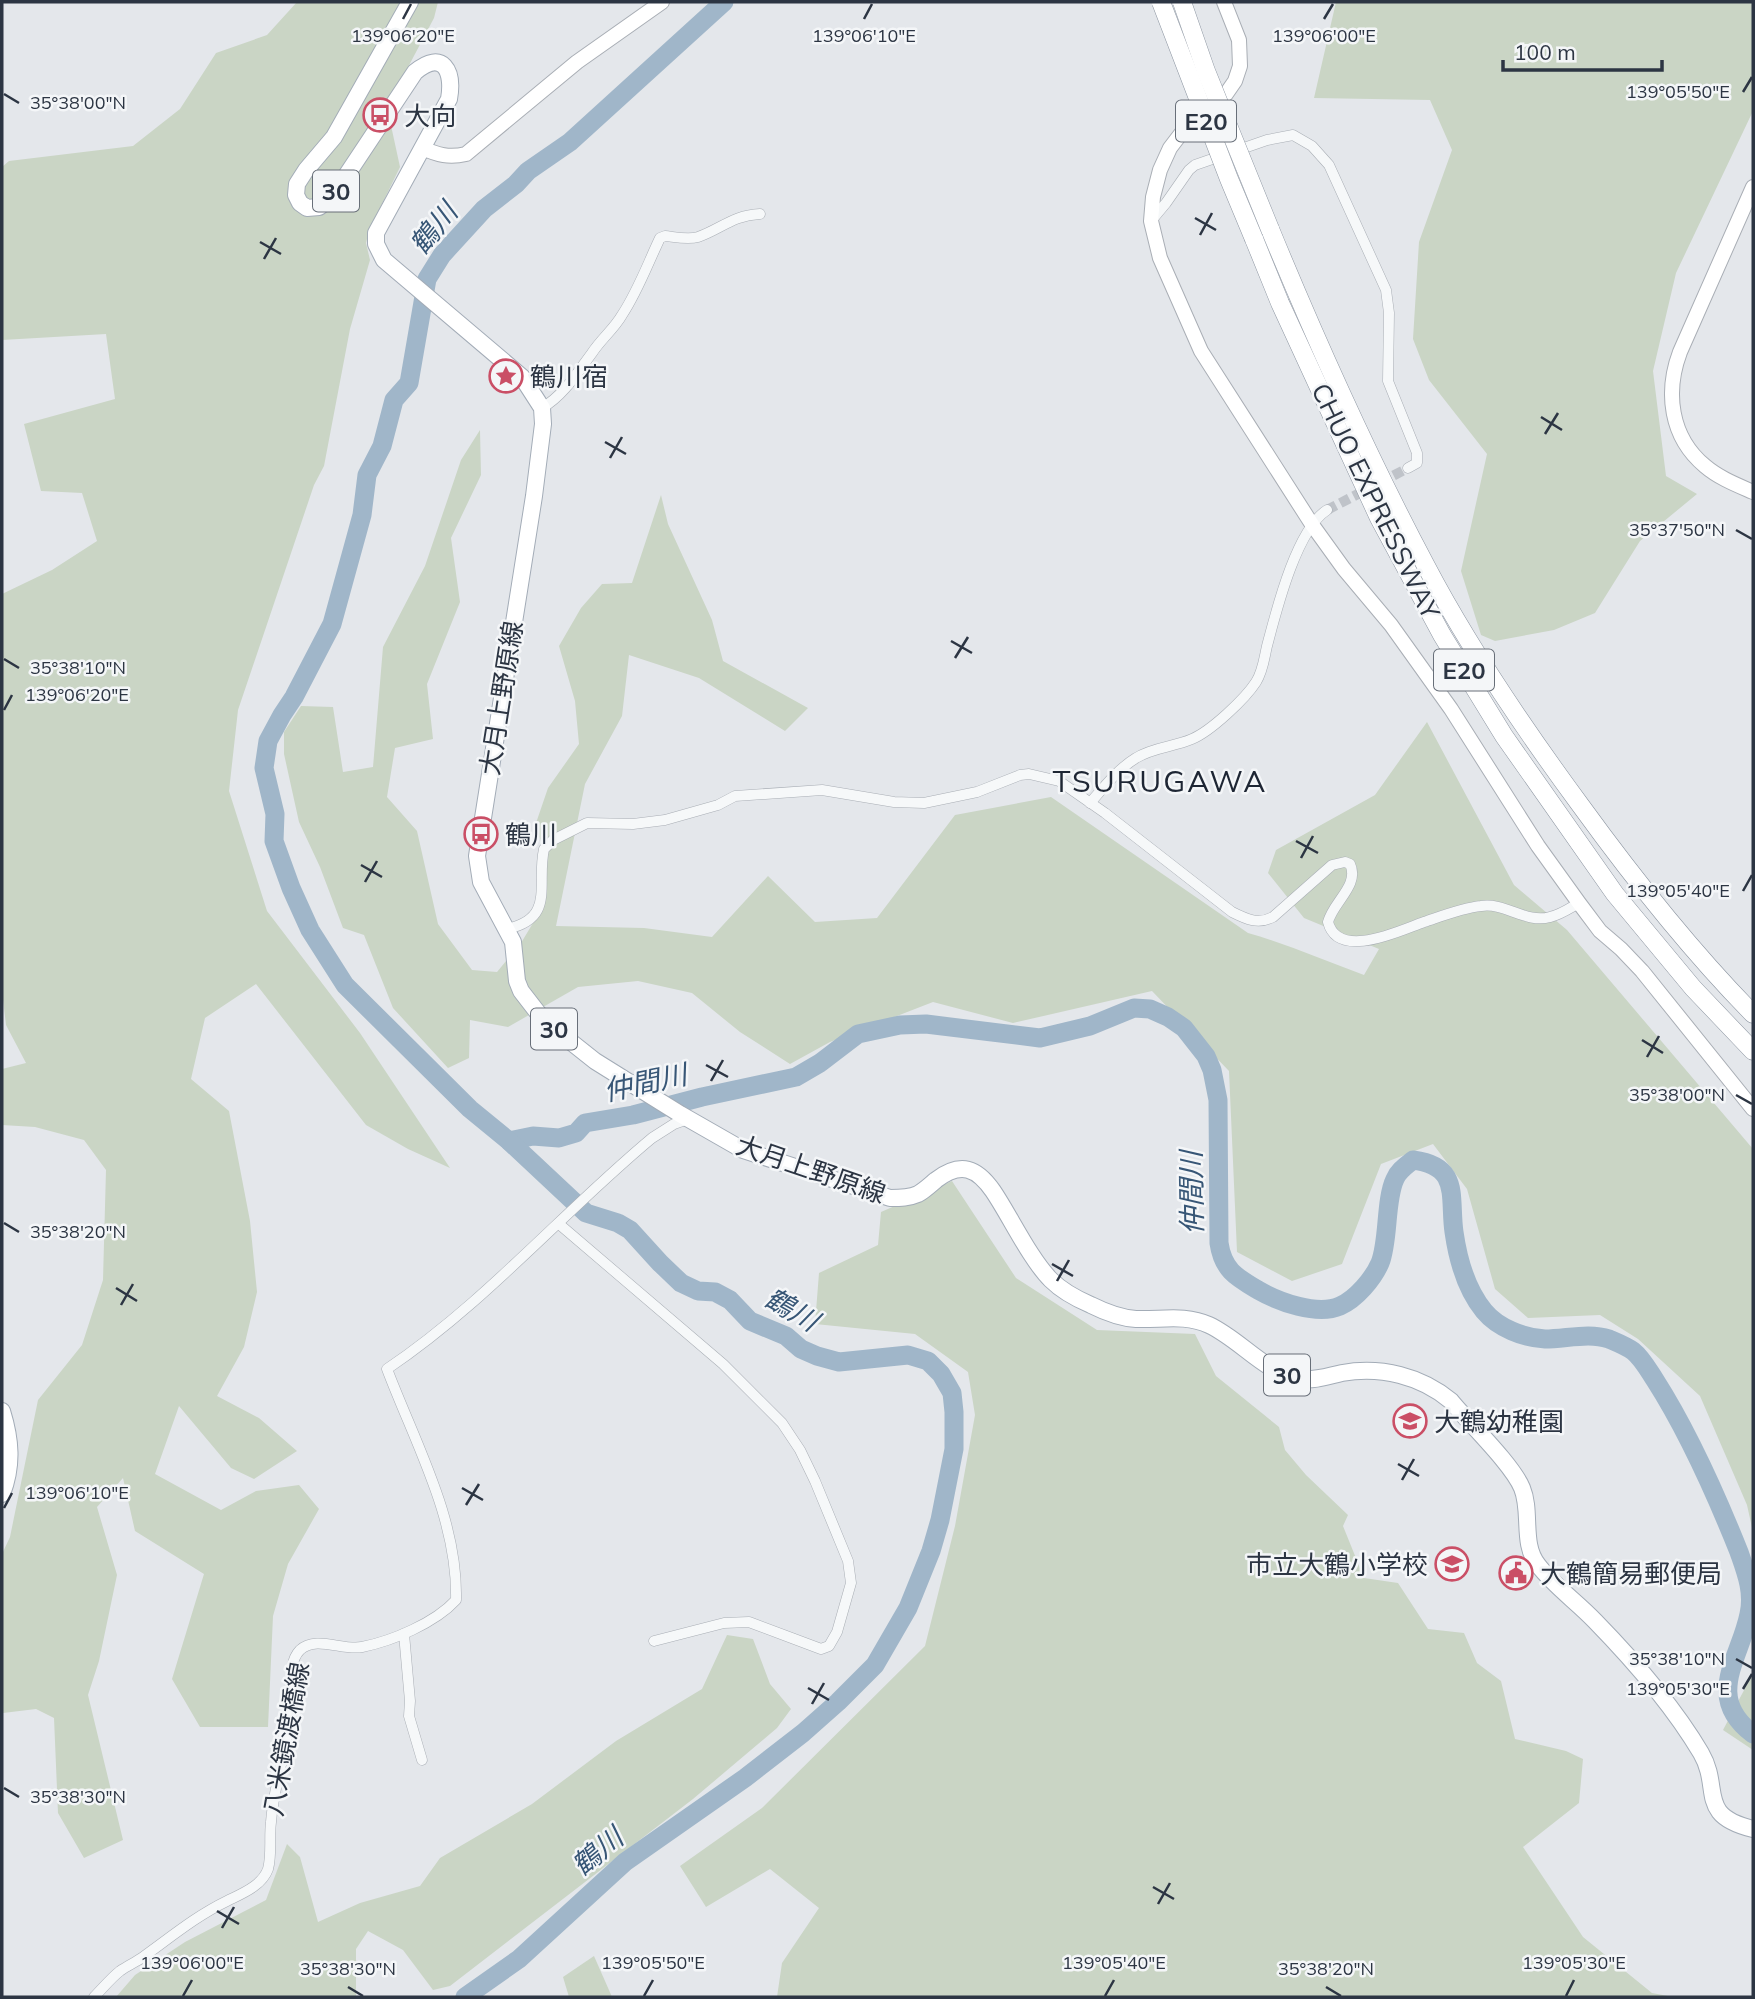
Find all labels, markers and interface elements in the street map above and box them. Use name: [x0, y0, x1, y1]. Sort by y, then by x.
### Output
text: 139°06'20"E: [351, 24, 455, 47]
text: 139°06'10"E: [812, 24, 916, 47]
text: 139°06'00"E: [1272, 24, 1376, 47]
scale bar: [1503, 28, 1662, 72]
text: 100 m: [1514, 39, 1576, 65]
text: 139°05'50"E: [1626, 80, 1730, 103]
text: 35°38'00"N: [30, 91, 126, 114]
bus stop icon: 大向: [361, 96, 399, 134]
place label: 大向: [404, 99, 456, 132]
road number: E20: [1176, 100, 1236, 141]
road number: 30: [313, 170, 359, 211]
water label: 鶴川: [402, 193, 466, 261]
place icon: 鶴川宿: [487, 357, 525, 395]
place label: 鶴川宿: [530, 360, 608, 393]
street label: CHUO EXPRESSWAY: [1305, 378, 1448, 625]
text: 35°37'50"N: [1629, 518, 1725, 541]
street label: 大月上野原線: [473, 618, 529, 778]
road number: E20: [1434, 650, 1494, 690]
text: 35°38'10"N: [30, 656, 126, 679]
text: 139°06'20"E: [25, 683, 129, 706]
district label: TSURUGAWA: [1053, 762, 1267, 800]
bus stop icon: 鶴川: [462, 815, 500, 853]
place label: 鶴川: [505, 818, 557, 851]
text: 139°05'40"E: [1626, 879, 1730, 902]
road number: 30: [531, 1009, 577, 1050]
water label: 仲間川: [600, 1056, 693, 1108]
text: 35°38'00"N: [1629, 1083, 1725, 1106]
street label: 大月上野原線: [732, 1128, 890, 1210]
water label: 仲間川: [1173, 1148, 1209, 1235]
text: 35°38'20"N: [30, 1220, 126, 1243]
water label: 鶴川: [759, 1280, 828, 1340]
road number: 30: [1264, 1354, 1310, 1395]
school or university icon: 大鶴幼稚園: [1391, 1402, 1429, 1440]
place label: 大鶴幼稚園: [1434, 1405, 1564, 1438]
text: 139°06'10"E: [25, 1481, 129, 1504]
school or university icon: 市立大鶴小学校: [1433, 1545, 1471, 1583]
place label: 市立大鶴小学校: [1246, 1548, 1428, 1581]
public building icon: 大鶴簡易郵便局: [1497, 1554, 1535, 1592]
place label: 大鶴簡易郵便局: [1540, 1557, 1722, 1590]
text: 35°38'10"N: [1629, 1647, 1725, 1670]
street label: 八米鏡渡橋線: [256, 1659, 316, 1819]
text: 139°05'30"E: [1626, 1677, 1730, 1700]
text: 35°38'30"N: [30, 1785, 126, 1808]
water label: 鶴川: [564, 1818, 632, 1882]
text: 139°06'00"E: [140, 1951, 244, 1974]
text: 139°05'50"E: [601, 1951, 705, 1974]
text: 139°05'40"E: [1062, 1951, 1166, 1974]
text: 139°05'30"E: [1522, 1951, 1626, 1974]
text: 35°38'30"N: [300, 1957, 396, 1980]
text: 35°38'20"N: [1278, 1957, 1374, 1980]

